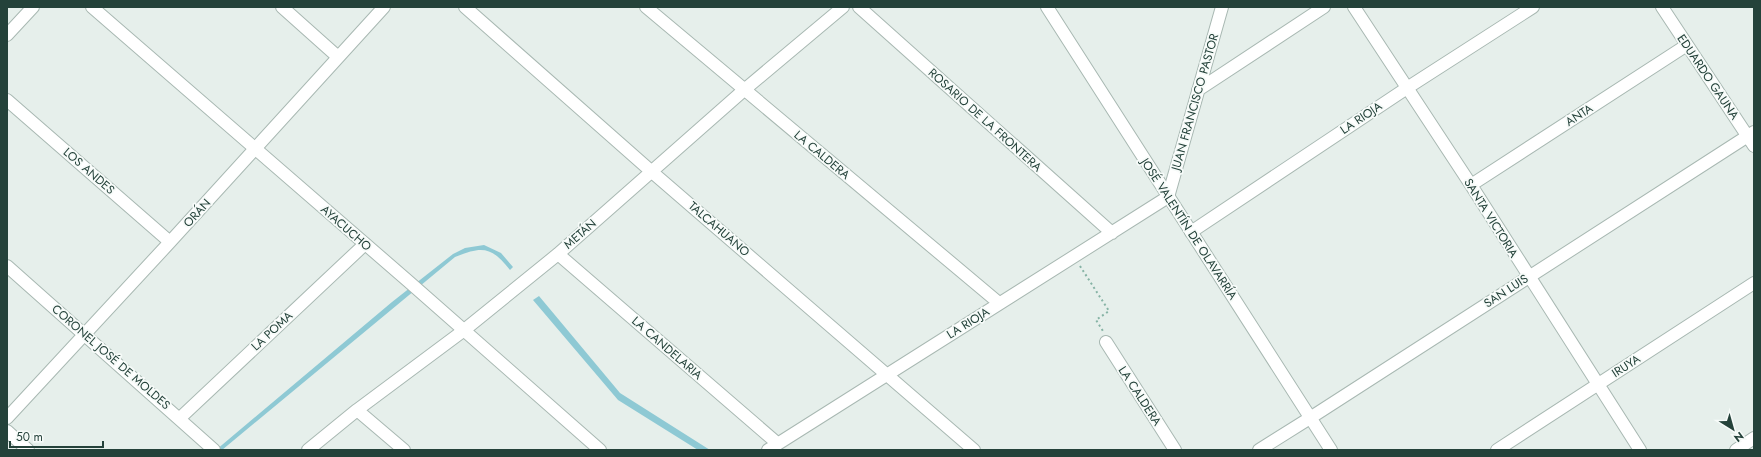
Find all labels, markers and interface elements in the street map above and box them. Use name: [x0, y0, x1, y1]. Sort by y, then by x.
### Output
street label: JUAN FRANCISCO PASTOR: [1166, 31, 1223, 174]
street label: EDUARDO GAUNA: [1673, 31, 1743, 123]
street label: ROSARIO DE LA FRONTERA: [924, 64, 1046, 176]
street label: LA RIOJA: [1336, 97, 1386, 139]
street label: ANTA: [1562, 99, 1596, 131]
street label: LA CALDERA: [790, 126, 854, 184]
street label: LOS ANDES: [59, 143, 119, 199]
street label: JOSÉ VALENTÍN DE OLAVARRÍA: [1135, 153, 1242, 303]
street label: SANTA VICTORIA: [1459, 175, 1523, 261]
street label: ORÁN: [179, 195, 215, 231]
street label: TALCAHUANO: [684, 197, 754, 261]
street label: AYACUCHO: [317, 201, 375, 255]
street label: METÁN: [560, 215, 600, 253]
street label: SAN LUIS: [1480, 270, 1532, 312]
street label: CORONEL JOSÉ DE MOLDES: [48, 300, 175, 414]
street label: LA RIOJA: [943, 303, 993, 343]
street label: LA POMA: [247, 307, 297, 355]
street label: LA CANDELARIA: [628, 312, 706, 384]
street label: IRUYA: [1608, 350, 1644, 382]
street label: LA CALDERA: [1114, 363, 1166, 429]
north arrow: [1713, 409, 1753, 449]
scale bar: [10, 423, 103, 449]
text: 50 m: [16, 428, 43, 446]
text: N: [1731, 428, 1747, 446]

